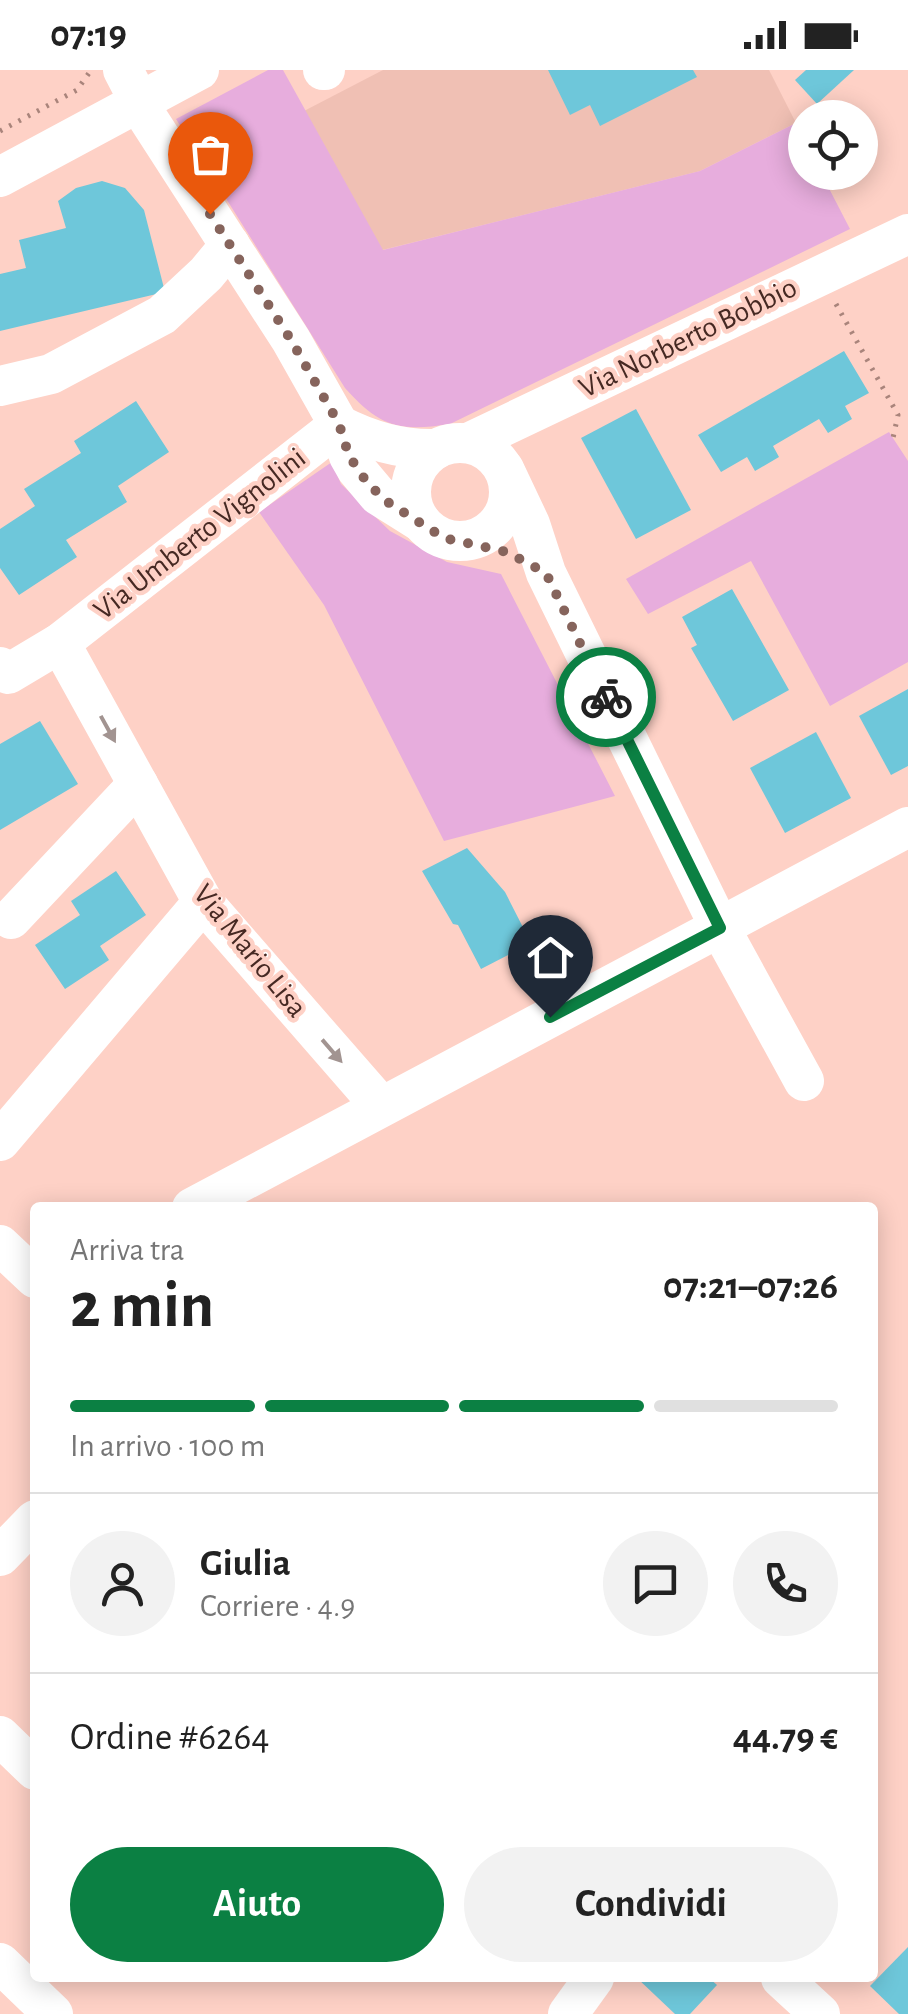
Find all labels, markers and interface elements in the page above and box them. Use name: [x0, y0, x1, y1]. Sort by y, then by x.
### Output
text: 07:19: [50, 16, 127, 54]
map controls: [788, 100, 878, 190]
button: locate: [788, 100, 878, 190]
pin: [168, 112, 253, 215]
icon: bag: [183, 127, 238, 182]
street label: Via Norberto Bobbio: [574, 272, 802, 404]
street label: Via Umberto Vignolini: [89, 442, 311, 626]
courier: [556, 647, 656, 747]
icon: bike: [579, 670, 634, 725]
one-way arrow: [99, 714, 116, 743]
street label: Via Mario Lisa: [188, 879, 312, 1023]
pin: [508, 915, 593, 1018]
icon: home: [523, 930, 578, 985]
one-way arrow: [321, 1038, 343, 1063]
text: Arriva tra: [70, 1234, 185, 1266]
text: 07:21–07:26: [663, 1268, 838, 1306]
text: 2 min: [70, 1274, 214, 1339]
text: In arrivo · 100 m: [70, 1430, 265, 1462]
button: person: [70, 1531, 175, 1636]
button: chat: [603, 1531, 708, 1636]
button: phone: [733, 1531, 838, 1636]
text: Giulia: [200, 1545, 291, 1583]
text: Corriere · 4.9: [200, 1590, 355, 1622]
text: Ordine #6264: [70, 1719, 270, 1757]
text: 44.79 €: [733, 1719, 838, 1757]
button: Aiuto: [70, 1847, 444, 1962]
button: Condividi: [464, 1847, 838, 1962]

